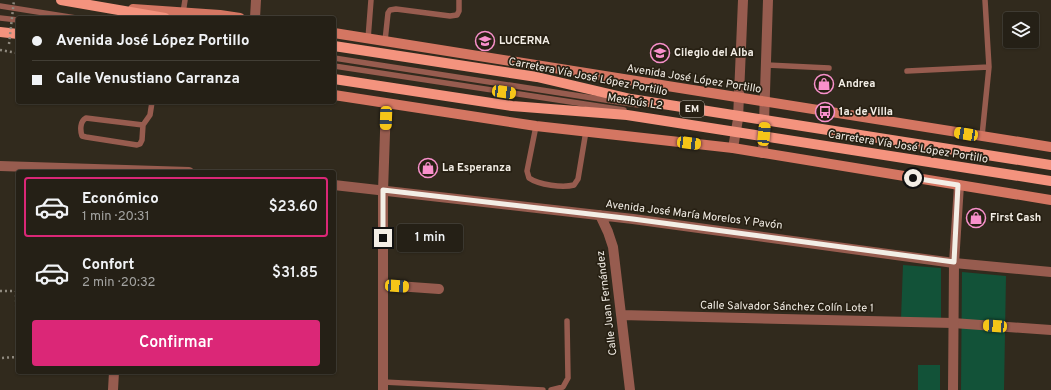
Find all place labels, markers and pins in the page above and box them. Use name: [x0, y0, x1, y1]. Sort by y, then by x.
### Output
school or university icon: LUCERNA: [474, 30, 496, 52]
place label: LUCERNA: [499, 34, 550, 48]
school or university icon: Cilegio del Alba: [649, 42, 671, 64]
place label: Cilegio del Alba: [674, 46, 754, 60]
shop icon: Andrea: [813, 73, 835, 95]
place label: Andrea: [838, 77, 875, 91]
bus stop icon: 1a. de Villa: [814, 101, 836, 123]
place label: 1a. de Villa: [839, 105, 893, 119]
shop icon: La Esperanza: [417, 157, 439, 179]
place label: La Esperanza: [442, 161, 511, 175]
shop icon: First Cash: [965, 207, 987, 229]
place label: First Cash: [990, 211, 1041, 225]

